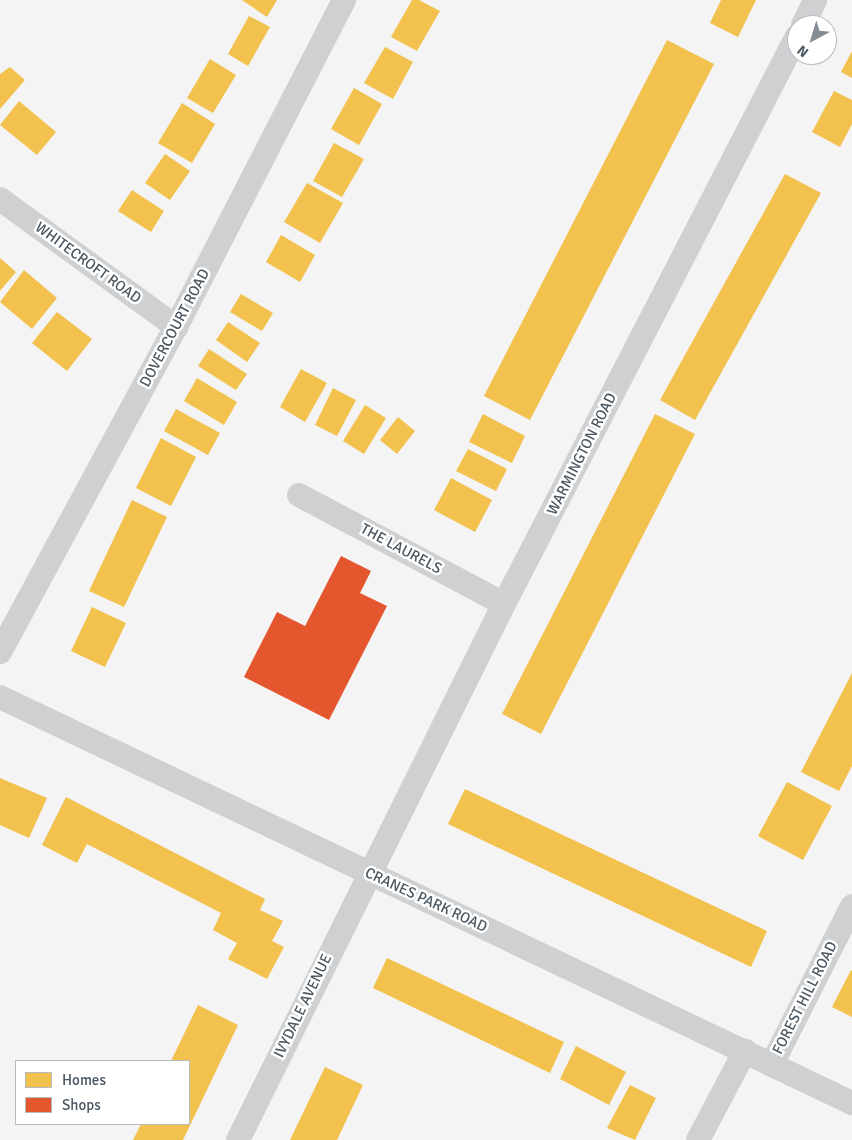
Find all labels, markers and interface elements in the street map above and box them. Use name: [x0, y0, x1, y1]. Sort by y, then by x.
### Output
north arrow: [787, 15, 837, 65]
text: N: [794, 42, 812, 61]
street label: WHITECROFT ROAD: [32, 219, 144, 307]
street label: DOVERCOURT ROAD: [136, 266, 214, 390]
street label: WARMINGTON ROAD: [543, 390, 621, 518]
street label: THE LAURELS: [357, 520, 445, 578]
street label: CRANES PARK ROAD: [362, 864, 490, 936]
street label: FOREST HILL ROAD: [769, 939, 841, 1057]
street label: IVYDALE AVENUE: [270, 951, 336, 1061]
legend: [15, 1060, 190, 1125]
text: Homes: [62, 1071, 106, 1089]
text: Shops: [62, 1096, 101, 1114]

